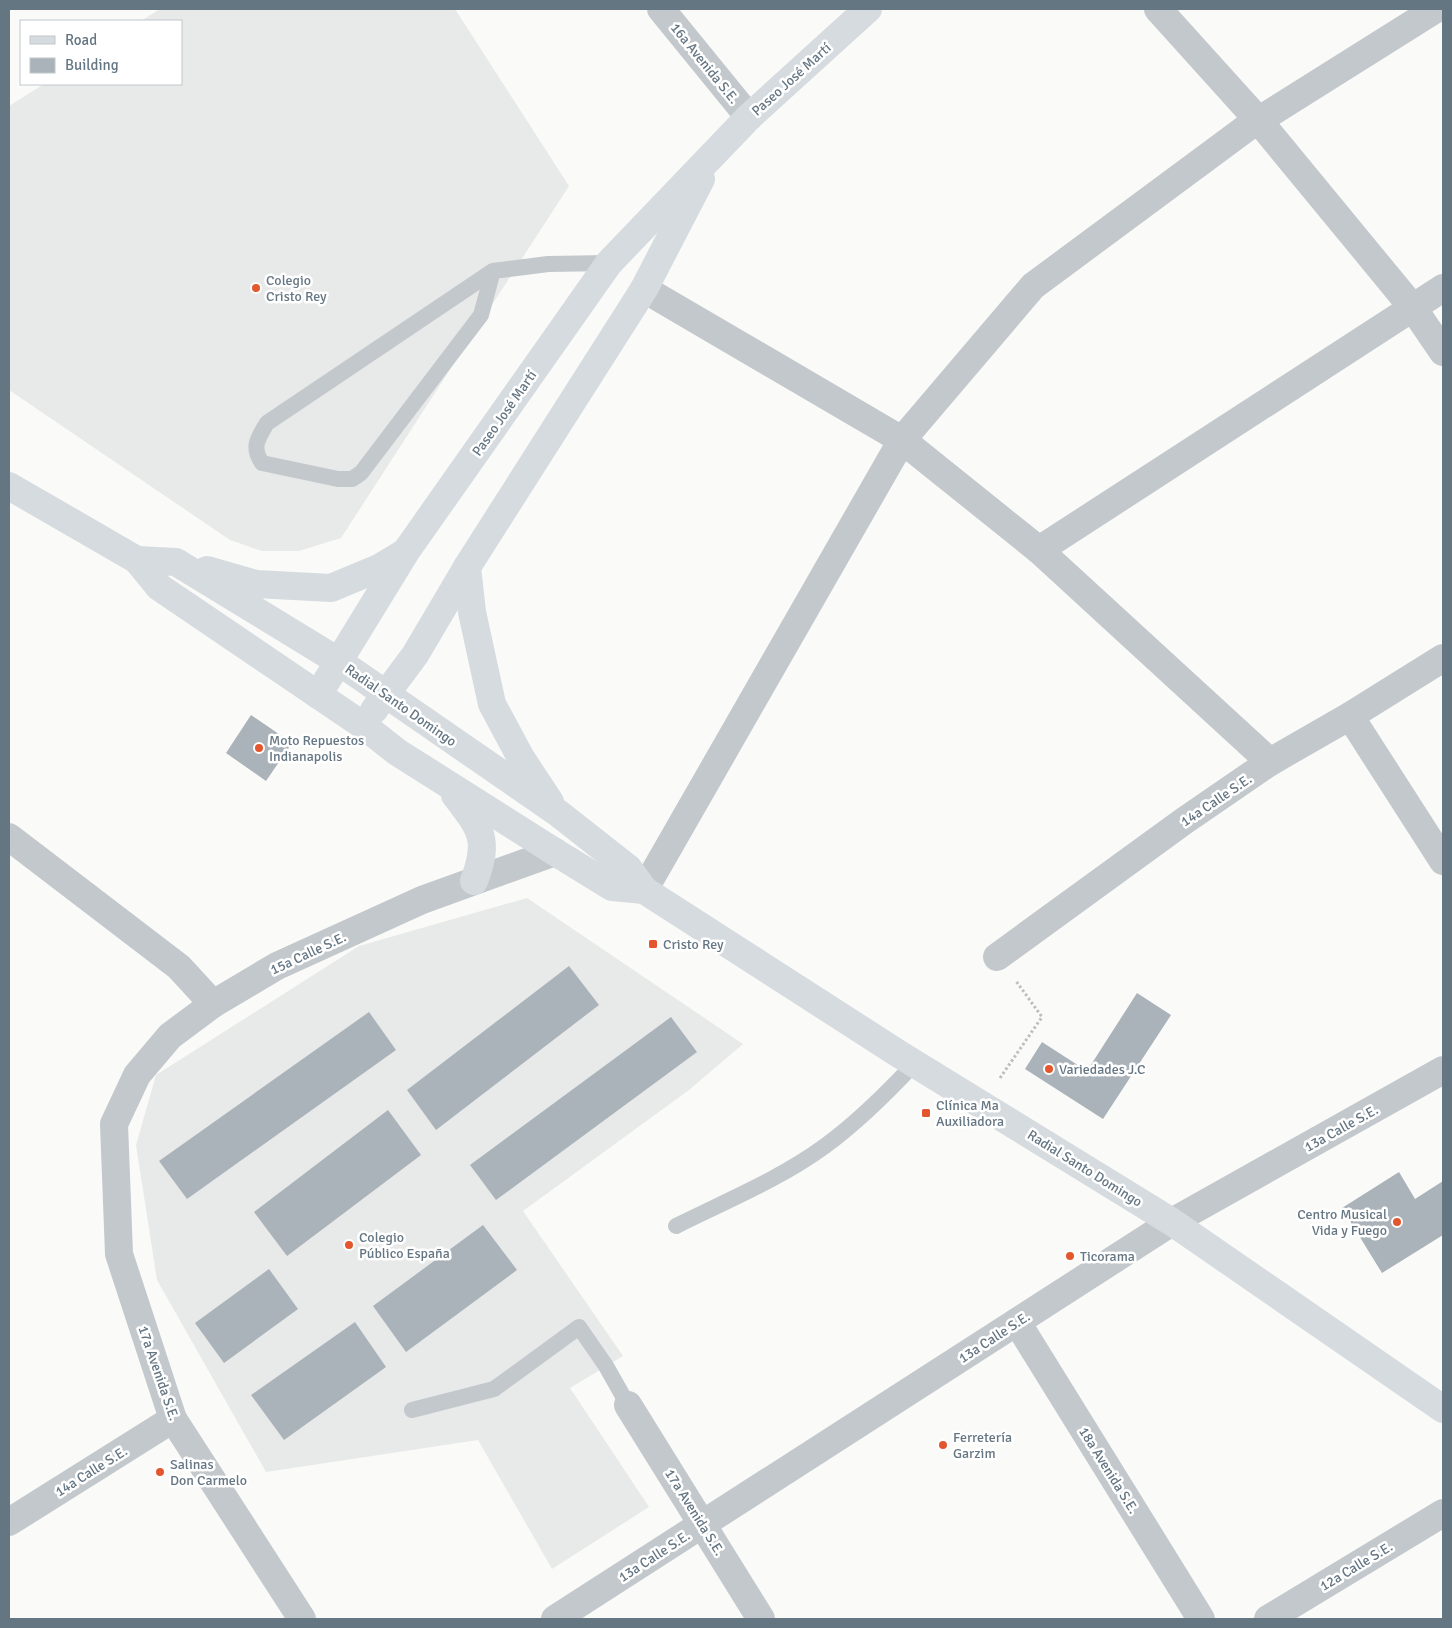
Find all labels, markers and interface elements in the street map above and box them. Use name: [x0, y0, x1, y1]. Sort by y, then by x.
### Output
legend: [20, 20, 182, 85]
street label: 16a Avenida S.E.: [667, 20, 742, 107]
text: Road: [65, 31, 97, 49]
street label: Paseo José Martí: [748, 39, 835, 119]
text: Building: [65, 56, 119, 74]
place label: Colegio Cristo Rey: [266, 272, 327, 305]
marker: Colegio Cristo Rey: [250, 282, 262, 294]
street label: Paseo José Martí: [469, 367, 540, 459]
street label: Radial Santo Domingo: [342, 661, 460, 750]
place label: Moto Repuestos Indianapolis: [269, 732, 364, 765]
marker: Moto Repuestos Indianapolis: [253, 742, 265, 754]
street label: 14a Calle S.E.: [1178, 770, 1255, 830]
street label: 15a Calle S.E.: [268, 928, 349, 978]
place label: Cristo Rey: [663, 936, 724, 953]
marker: Cristo Rey: [647, 938, 659, 950]
place label: Variedades J.C: [1059, 1061, 1146, 1078]
marker: Variedades J.C: [1043, 1063, 1055, 1075]
place label: Clínica Ma Auxiliadora: [936, 1097, 1004, 1130]
street label: 13a Calle S.E.: [1301, 1101, 1381, 1156]
marker: Clínica Ma Auxiliadora: [920, 1107, 932, 1119]
street label: Radial Santo Domingo: [1024, 1126, 1145, 1211]
place label: Centro Musical Vida y Fuego: [1297, 1206, 1387, 1239]
marker: Centro Musical Vida y Fuego: [1391, 1216, 1403, 1228]
place label: Colegio Público España: [359, 1229, 450, 1262]
marker: Colegio Público España: [343, 1239, 355, 1251]
place label: Ticorama: [1080, 1248, 1135, 1265]
marker: Ticorama: [1064, 1250, 1076, 1262]
street label: 13a Calle S.E.: [955, 1308, 1033, 1367]
street label: 17a Avenida S.E.: [134, 1324, 183, 1423]
street label: 18a Avenida S.E.: [1075, 1424, 1142, 1517]
place label: Ferretería Garzim: [953, 1429, 1012, 1462]
marker: Ferretería Garzim: [937, 1439, 949, 1451]
street label: 14a Calle S.E.: [52, 1443, 130, 1500]
place label: Salinas Don Carmelo: [170, 1456, 247, 1489]
marker: Salinas Don Carmelo: [154, 1466, 166, 1478]
street label: 17a Avenida S.E.: [661, 1466, 728, 1559]
street label: 13a Calle S.E.: [615, 1527, 693, 1586]
street label: 12a Calle S.E.: [1317, 1538, 1396, 1595]

